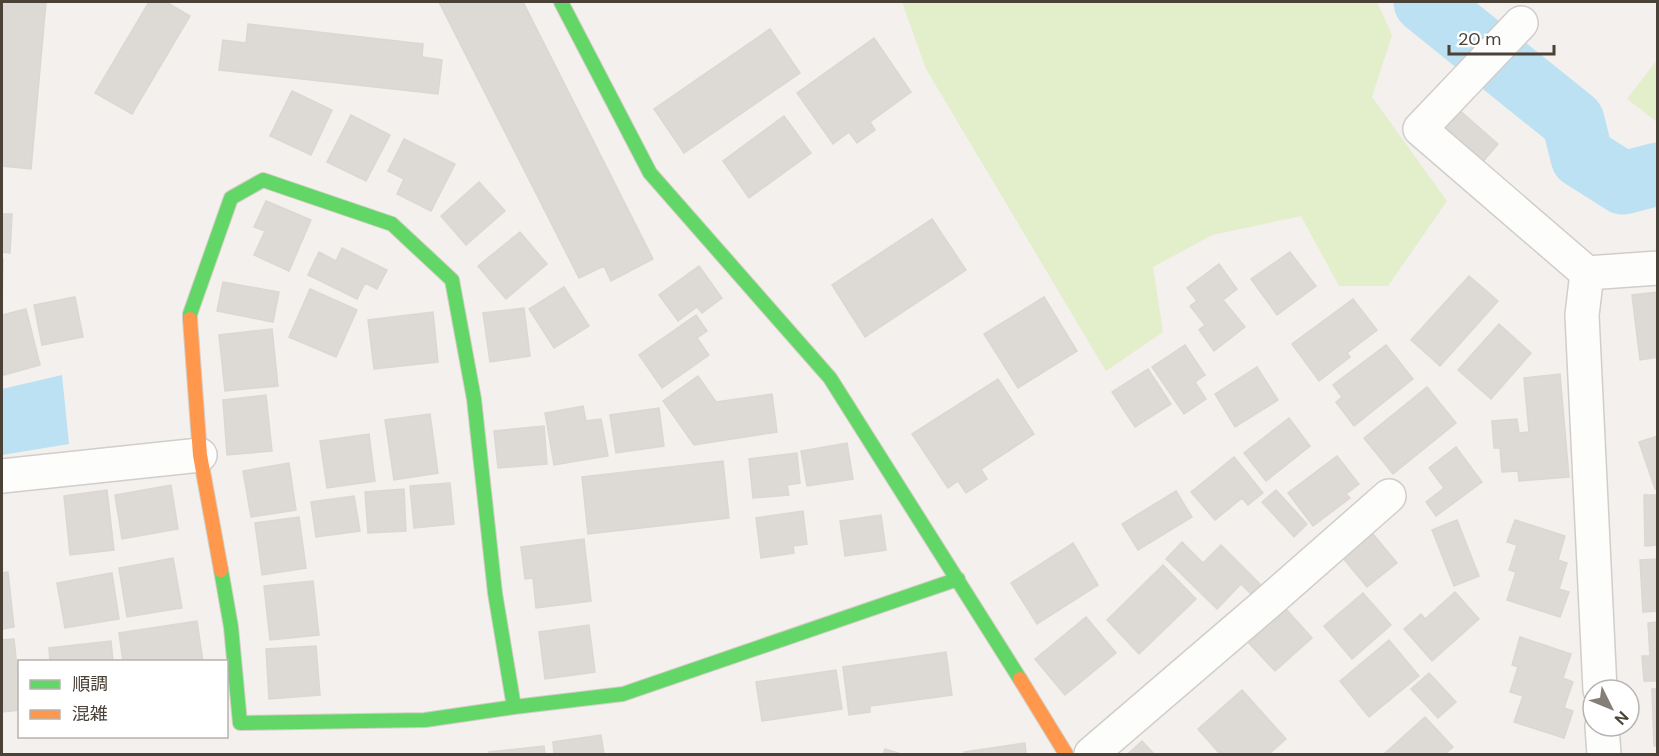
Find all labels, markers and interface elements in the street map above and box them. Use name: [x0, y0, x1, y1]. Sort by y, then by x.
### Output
scale bar: [1449, 18, 1554, 56]
text: 20 m: [1458, 27, 1501, 51]
legend: [18, 660, 228, 738]
text: 順調: [72, 672, 108, 696]
north arrow: [1581, 678, 1641, 738]
text: 混雑: [72, 702, 108, 726]
text: N: [1610, 706, 1633, 729]

